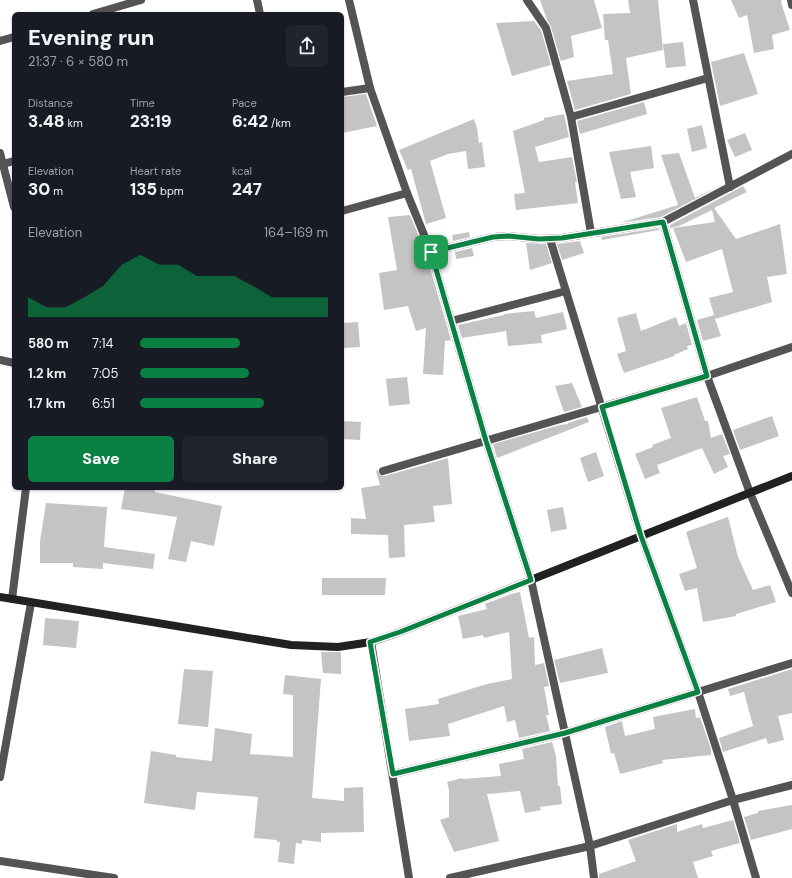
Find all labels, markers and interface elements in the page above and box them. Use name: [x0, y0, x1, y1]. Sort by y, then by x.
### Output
text: Evening run: [28, 23, 154, 52]
button: share: [286, 25, 328, 67]
text: 21:37 · 6 × 580 m: [28, 53, 128, 70]
text: Distance: [28, 96, 73, 110]
text: Time: [130, 96, 155, 110]
text: Pace: [232, 96, 257, 110]
text: 3.48: [28, 110, 65, 132]
text: 23:19: [130, 110, 172, 132]
text: 6:42: [232, 110, 268, 132]
text: km: [65, 116, 83, 130]
text: /km: [268, 116, 291, 130]
text: Elevation: [28, 164, 74, 178]
text: Heart rate: [130, 164, 181, 178]
text: kcal: [232, 164, 252, 178]
text: 30: [28, 178, 50, 200]
text: 135: [130, 178, 157, 200]
text: 247: [232, 178, 262, 200]
text: m: [50, 184, 63, 198]
text: bpm: [157, 184, 184, 198]
text: Elevation: [28, 224, 82, 241]
text: 164–169 m: [264, 224, 328, 241]
pin: [414, 235, 448, 269]
icon: arrive: [420, 241, 442, 263]
text: 580 m: [28, 335, 69, 352]
text: 7:14: [92, 335, 114, 352]
text: 1.2 km: [28, 365, 66, 382]
text: 7:05: [92, 365, 118, 382]
text: 1.7 km: [28, 395, 65, 412]
text: 6:51: [92, 395, 115, 412]
button: Save: [28, 436, 174, 482]
button: Share: [182, 436, 328, 482]

